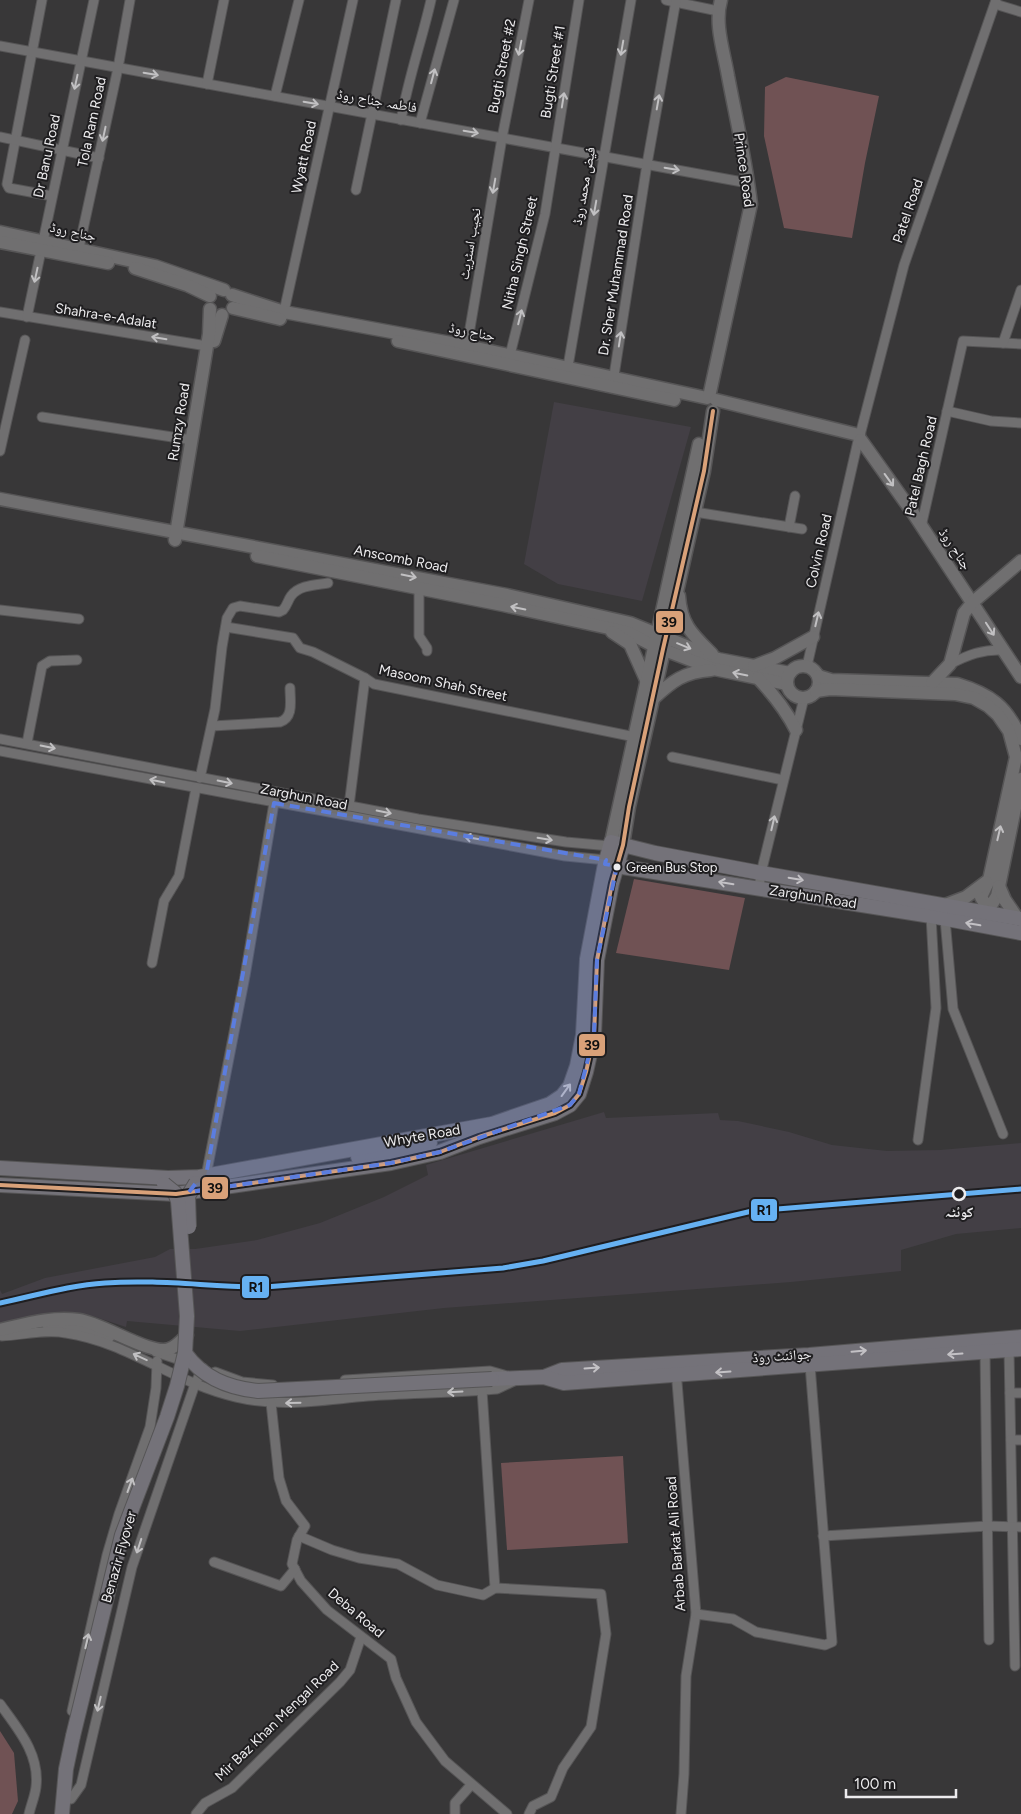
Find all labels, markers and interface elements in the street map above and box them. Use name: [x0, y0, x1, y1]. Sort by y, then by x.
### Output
street label: Bugti Street #2: [485, 17, 519, 115]
street label: Bugti Street #1: [537, 24, 569, 120]
one-way arrow: [514, 39, 524, 55]
one-way arrow: [617, 40, 627, 56]
one-way arrow: [429, 68, 438, 84]
one-way arrow: [143, 69, 159, 79]
one-way arrow: [71, 74, 81, 90]
street label: Tola Ram Road: [74, 75, 110, 169]
street label: فاطمہ جناح روڈ: [335, 86, 419, 117]
one-way arrow: [558, 92, 568, 108]
one-way arrow: [653, 95, 663, 111]
one-way arrow: [303, 99, 319, 108]
street label: Dr Banu Road: [30, 113, 64, 199]
street label: Wyatt Road: [288, 119, 320, 195]
one-way arrow: [99, 125, 108, 141]
one-way arrow: [463, 128, 479, 138]
street label: Prince Road: [730, 132, 758, 208]
street label: فیض محمد روڈ: [569, 145, 599, 226]
one-way arrow: [663, 165, 679, 174]
street label: Patel Road: [889, 177, 927, 245]
one-way arrow: [488, 178, 498, 194]
street label: Dr. Sher Muhammad Road: [595, 193, 637, 357]
street label: Nitha Singh Street: [499, 195, 541, 311]
one-way arrow: [589, 200, 599, 216]
street label: نجیب اسٹریٹ: [455, 207, 485, 281]
street label: جناح روڈ: [48, 219, 98, 246]
one-way arrow: [31, 267, 40, 283]
street label: Shahra-e-Adalat: [54, 300, 158, 332]
one-way arrow: [516, 310, 525, 326]
street label: جناح روڈ: [447, 319, 497, 346]
one-way arrow: [615, 332, 625, 348]
one-way arrow: [152, 333, 168, 343]
street label: Rumzy Road: [164, 382, 194, 462]
street label: Patel Bagh Road: [901, 414, 941, 518]
one-way arrow: [884, 473, 895, 486]
street label: Colvin Road: [802, 512, 836, 590]
street label: جناح روڈ: [934, 525, 975, 574]
street label: Anscomb Road: [353, 542, 449, 576]
one-way arrow: [401, 572, 417, 581]
one-way arrow: [510, 603, 526, 613]
line badge: 39: [655, 610, 684, 634]
one-way arrow: [813, 611, 823, 627]
text: 39: [661, 614, 677, 631]
one-way arrow: [985, 622, 995, 636]
one-way arrow: [676, 642, 692, 651]
street label: Masoom Shah Street: [377, 661, 509, 705]
one-way arrow: [732, 669, 748, 679]
one-way arrow: [40, 743, 56, 753]
one-way arrow: [149, 775, 165, 785]
one-way arrow: [216, 778, 232, 788]
street label: Zarghun Road: [259, 780, 349, 814]
one-way arrow: [376, 808, 392, 818]
one-way arrow: [769, 816, 778, 832]
one-way arrow: [995, 825, 1004, 841]
one-way arrow: [464, 833, 480, 843]
one-way arrow: [536, 834, 552, 844]
place label: Green Bus Stop: [626, 860, 718, 875]
marker: Green Bus Stop: [612, 862, 622, 872]
one-way arrow: [788, 875, 804, 884]
one-way arrow: [719, 878, 735, 888]
street label: Zarghun Road: [768, 882, 858, 912]
one-way arrow: [965, 918, 981, 928]
line badge: 39: [578, 1033, 606, 1057]
text: 39: [584, 1037, 600, 1054]
one-way arrow: [561, 1083, 571, 1097]
street label: Whyte Road: [383, 1121, 461, 1151]
line badge: 39: [201, 1176, 229, 1200]
text: 39: [207, 1180, 223, 1197]
marker: کوئٹہ: [952, 1187, 966, 1201]
line badge: R1: [750, 1198, 778, 1222]
text: R1: [757, 1202, 771, 1219]
place label: کوئٹہ: [945, 1204, 973, 1221]
line badge: R1: [241, 1275, 270, 1299]
text: R1: [249, 1279, 263, 1296]
street label: جوائنٹ روڈ: [752, 1345, 812, 1367]
one-way arrow: [850, 1346, 866, 1355]
one-way arrow: [947, 1349, 963, 1359]
one-way arrow: [133, 1351, 148, 1361]
one-way arrow: [583, 1364, 599, 1373]
one-way arrow: [715, 1367, 731, 1377]
one-way arrow: [447, 1387, 463, 1396]
one-way arrow: [285, 1398, 302, 1408]
street label: Arbab Barkat Ali Road: [663, 1476, 689, 1612]
one-way arrow: [126, 1477, 135, 1493]
street label: Benazir Flyover: [98, 1509, 140, 1605]
one-way arrow: [134, 1538, 143, 1553]
street label: Deba Road: [324, 1585, 388, 1641]
one-way arrow: [83, 1634, 92, 1650]
street label: Mir Baz Khan Mengal Road: [212, 1657, 342, 1785]
one-way arrow: [94, 1695, 103, 1711]
scale bar: [846, 1766, 956, 1798]
text: 100 m: [854, 1775, 896, 1793]

